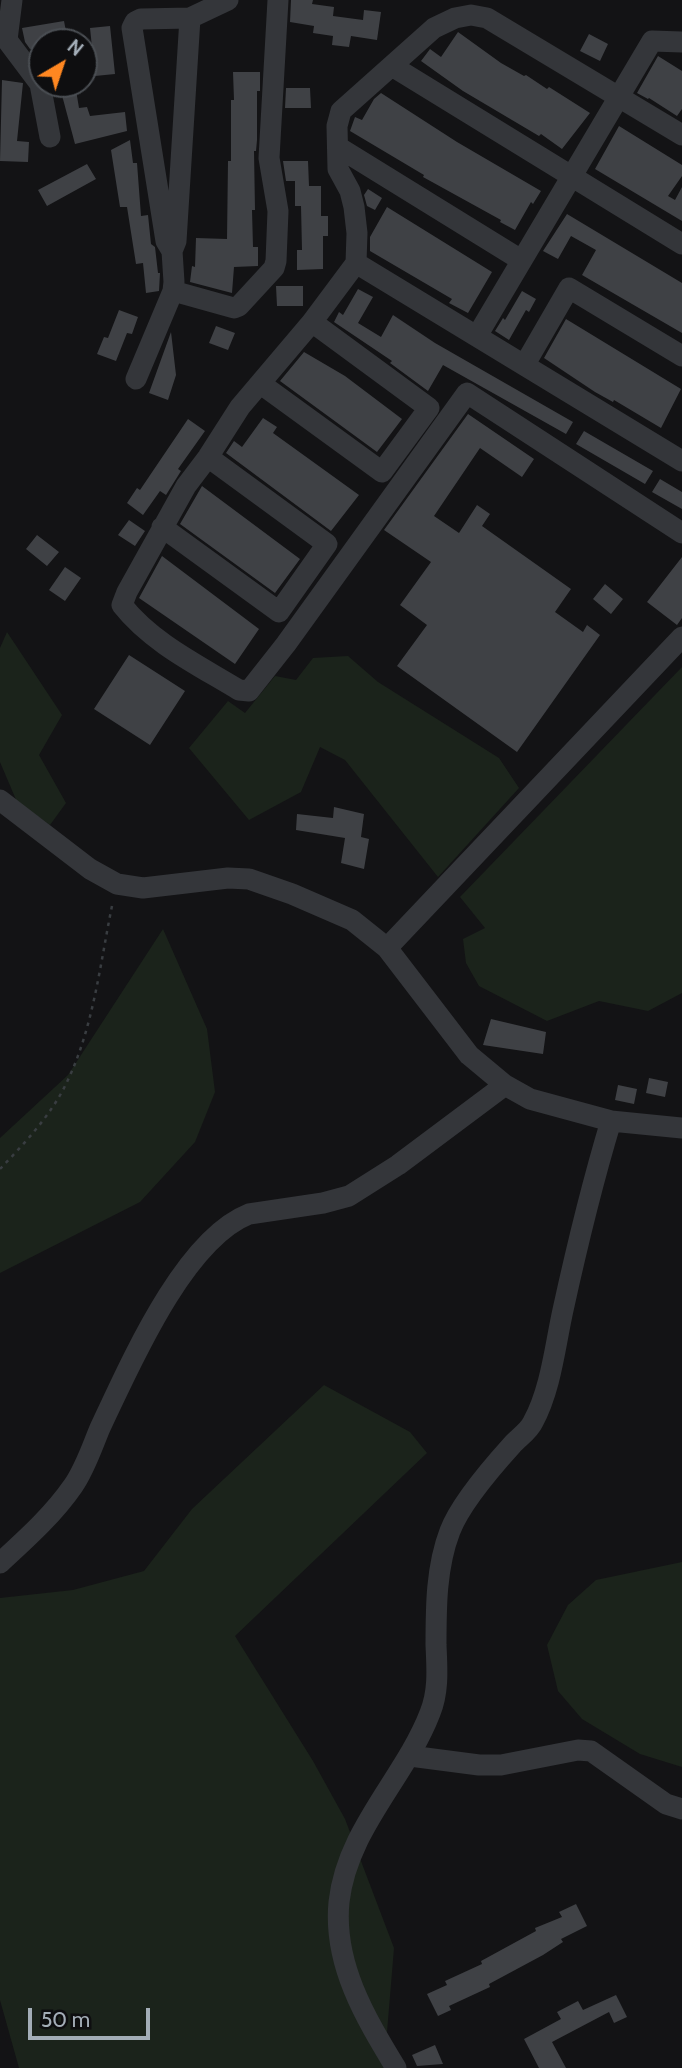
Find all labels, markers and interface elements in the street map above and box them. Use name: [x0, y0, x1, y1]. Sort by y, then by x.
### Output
north arrow: [28, 28, 98, 98]
text: N: [63, 35, 88, 61]
scale bar: [32, 1994, 154, 2038]
text: 50 m: [41, 2007, 90, 2032]

